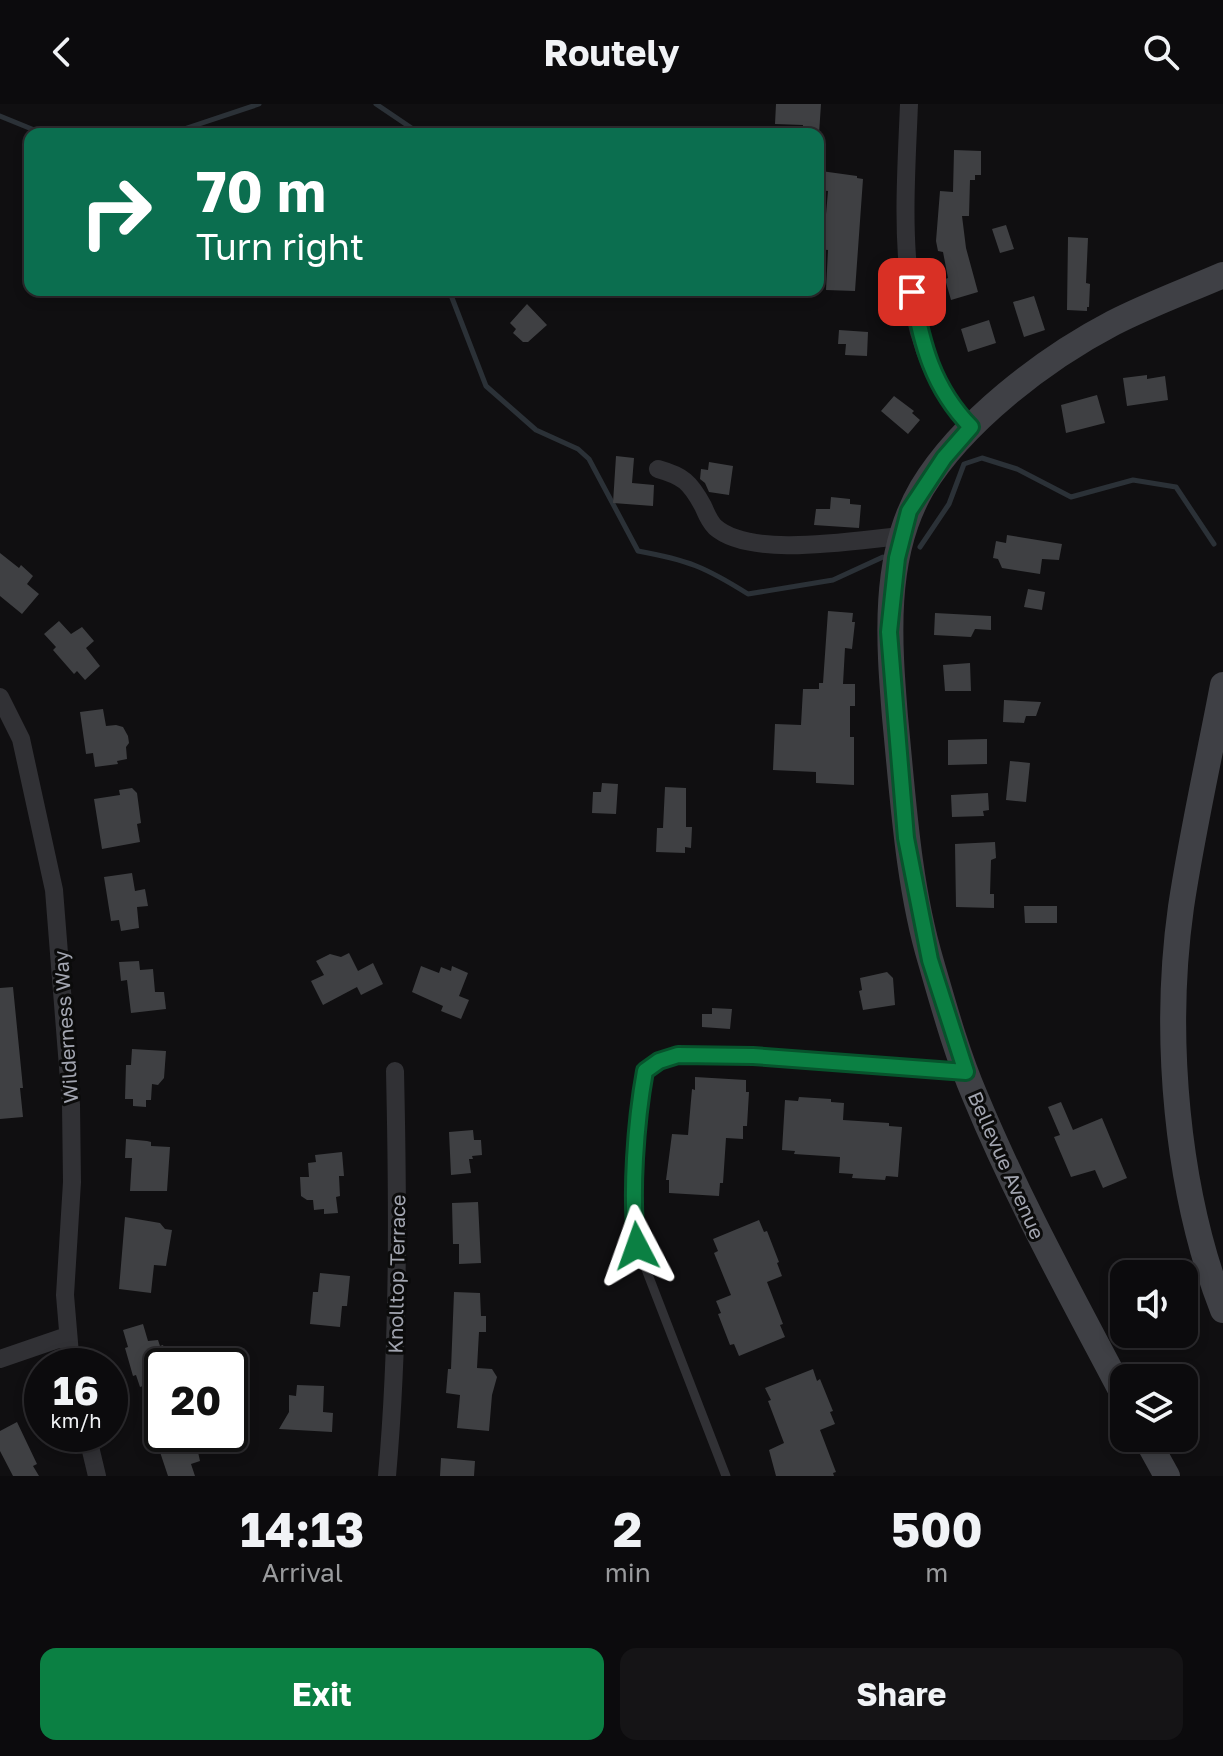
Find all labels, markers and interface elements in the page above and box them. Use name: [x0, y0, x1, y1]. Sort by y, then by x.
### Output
icon: back: [40, 30, 84, 74]
icon: search: [1139, 30, 1183, 74]
text: Routely: [543, 31, 680, 74]
text: 70 m: [196, 157, 326, 224]
icon: right: [64, 160, 168, 264]
text: Turn right: [196, 225, 364, 268]
pin: [878, 258, 946, 326]
icon: arrive: [890, 270, 934, 314]
street label: Wilderness Way: [48, 950, 82, 1104]
street label: Bellevue Avenue: [964, 1087, 1050, 1243]
street label: Knolltop Terrace: [383, 1194, 409, 1354]
position arrow: [595, 1204, 679, 1288]
map controls: [1110, 1260, 1198, 1452]
button: sound: [1110, 1260, 1198, 1348]
speed limit sign: 20: [144, 1348, 248, 1452]
button: layers: [1110, 1364, 1198, 1452]
text: 16: [53, 1366, 99, 1414]
text: km/h: [51, 1408, 101, 1432]
text: 14:13: [240, 1500, 364, 1558]
text: 2: [613, 1500, 642, 1558]
text: 500: [891, 1500, 983, 1558]
text: Arrival: [262, 1557, 343, 1588]
text: min: [605, 1557, 651, 1588]
text: m: [925, 1557, 948, 1588]
button: Exit: [40, 1648, 604, 1740]
button: Share: [620, 1648, 1183, 1740]

